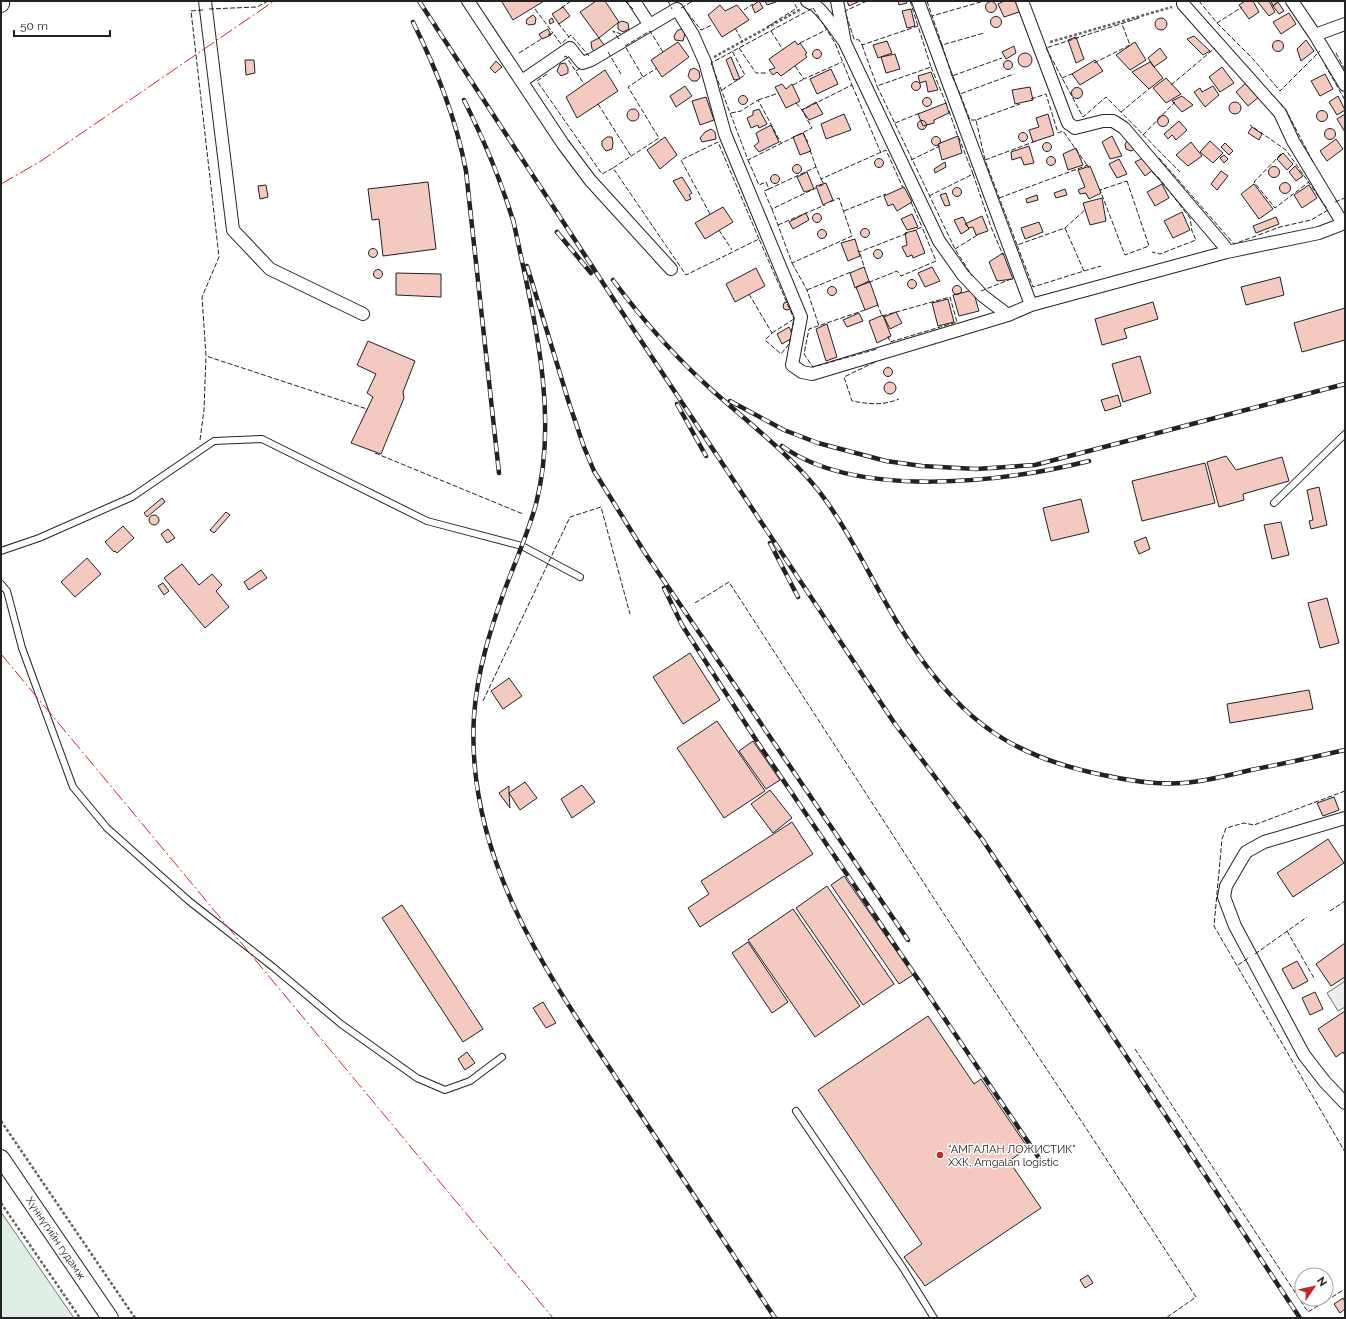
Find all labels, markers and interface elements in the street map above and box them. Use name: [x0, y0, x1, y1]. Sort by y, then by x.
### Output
scale bar: [14, 12, 110, 38]
text: 50 m: [20, 19, 48, 33]
place label: “АМГАЛАН ЛОЖИСТИК” ХХК, Amgalan logistic: [948, 1143, 1076, 1169]
marker: “АМГАЛАН ЛОЖИСТИК” ХХК, Amgalan logistic: [935, 1150, 945, 1160]
street label: Хүннүгийн гудамж: [23, 1194, 88, 1283]
north arrow: [1294, 1267, 1334, 1307]
text: N: [1314, 1275, 1330, 1289]

